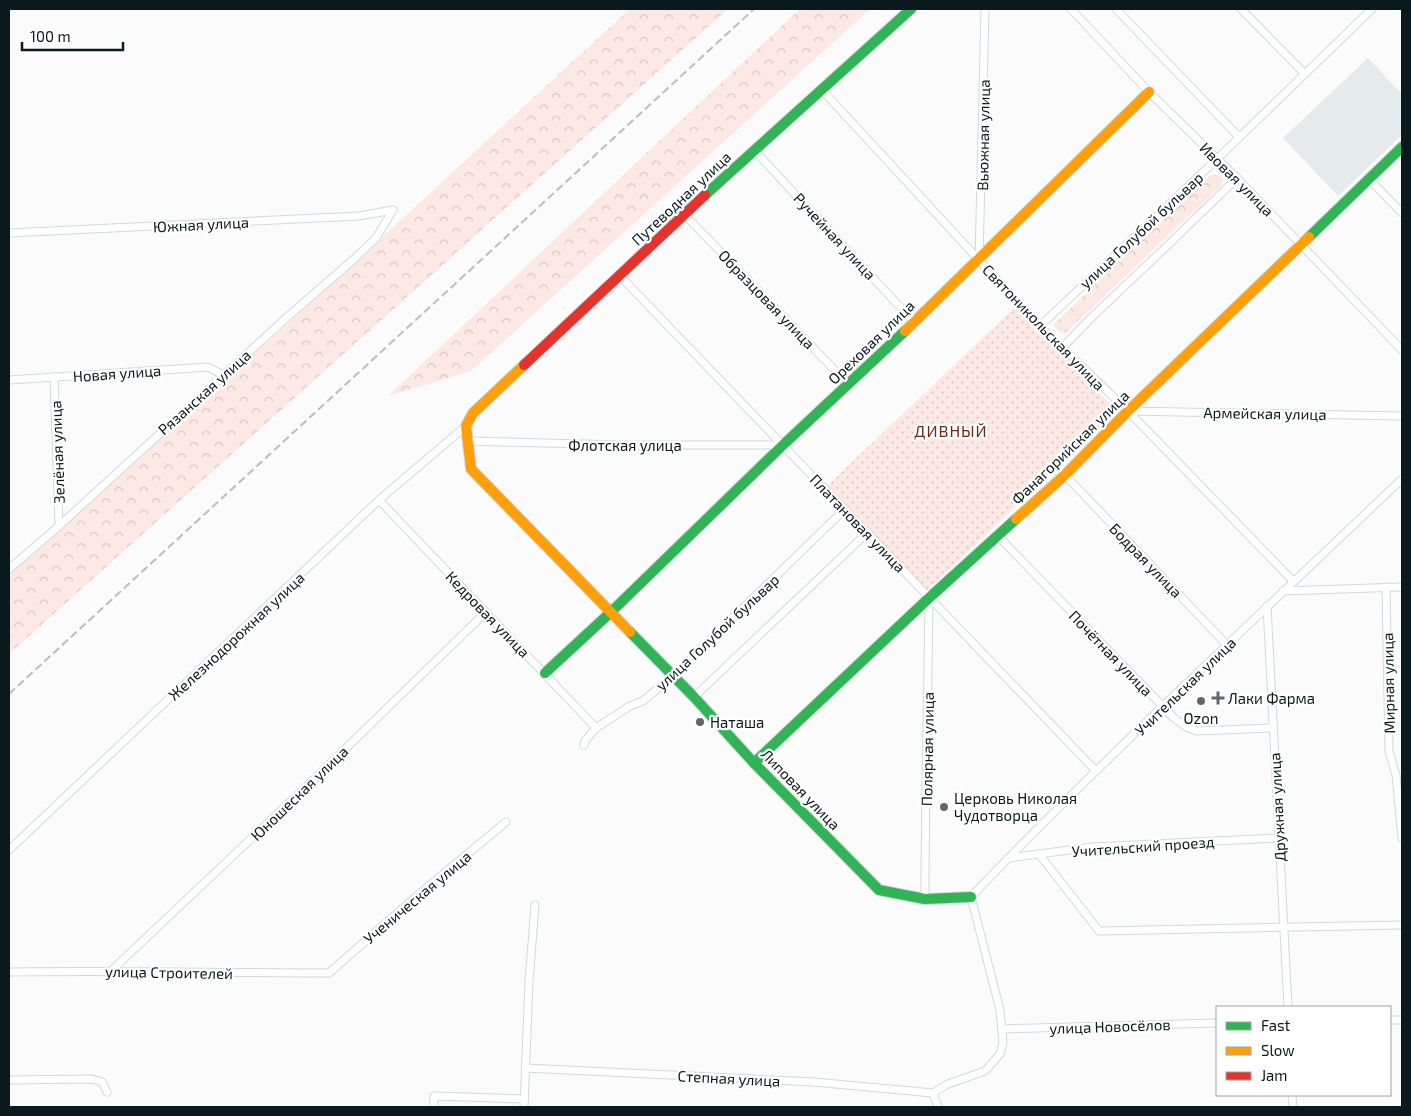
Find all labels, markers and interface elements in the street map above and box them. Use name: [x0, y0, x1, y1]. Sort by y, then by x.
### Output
scale bar: [22, 20, 124, 52]
text: 100 m: [30, 27, 71, 45]
street label: Вьюжная улица: [973, 79, 994, 191]
street label: Ивовая улица: [1196, 138, 1278, 220]
street label: Путеводная улица: [628, 147, 735, 249]
street label: улица Голубой бульвар: [1076, 168, 1207, 293]
street label: Ручейная улица: [789, 189, 880, 284]
street label: Южная улица: [153, 212, 250, 237]
street label: Образцовая улица: [714, 246, 819, 353]
street label: Святоникольская улица: [978, 260, 1109, 394]
street label: Ореховая улица: [824, 296, 919, 388]
street label: Рязанская улица: [154, 346, 255, 439]
street label: Новая улица: [72, 361, 162, 386]
street label: Фанагорийская улица: [1007, 386, 1133, 509]
street label: Зелёная улица: [46, 400, 69, 504]
street label: Армейская улица: [1203, 403, 1327, 424]
district label: ДИВНЫЙ: [914, 421, 988, 440]
street label: Флотская улица: [568, 436, 682, 455]
street label: Платановая улица: [806, 470, 910, 577]
street label: Бодрая улица: [1105, 519, 1186, 602]
street label: Кедровая улица: [442, 567, 534, 662]
street label: Железнодорожная улица: [164, 568, 308, 705]
street label: улица Голубой бульвар: [652, 570, 783, 695]
street label: Почётная улица: [1065, 606, 1156, 700]
street label: Мирная улица: [1378, 632, 1399, 734]
street label: Учительская улица: [1131, 633, 1240, 740]
place label: Лаки Фарма: [1228, 689, 1315, 707]
street label: Полярная улица: [917, 692, 938, 806]
marker: Лаки Фарма: [1212, 692, 1224, 704]
marker: Ozon: [1195, 695, 1207, 707]
place label: Ozon: [1184, 709, 1218, 727]
place label: Наташа: [710, 713, 764, 731]
marker: Наташа: [694, 716, 706, 728]
street label: Юношеская улица: [247, 742, 352, 845]
street label: Липовая улица: [757, 745, 844, 834]
street label: Дружная улица: [1265, 752, 1290, 862]
place label: Церковь Николая Чудотворца: [954, 789, 1077, 825]
marker: Церковь Николая Чудотворца: [938, 801, 950, 813]
street label: Учительский проезд: [1071, 832, 1215, 860]
street label: Ученическая улица: [359, 847, 475, 948]
street label: улица Строителей: [105, 962, 233, 983]
legend: [1216, 1006, 1391, 1096]
street label: улица Новосёлов: [1049, 1015, 1171, 1038]
text: Fast: [1261, 1016, 1291, 1034]
text: Slow: [1261, 1041, 1295, 1059]
street label: Степная улица: [677, 1066, 781, 1091]
text: Jam: [1261, 1066, 1287, 1084]

